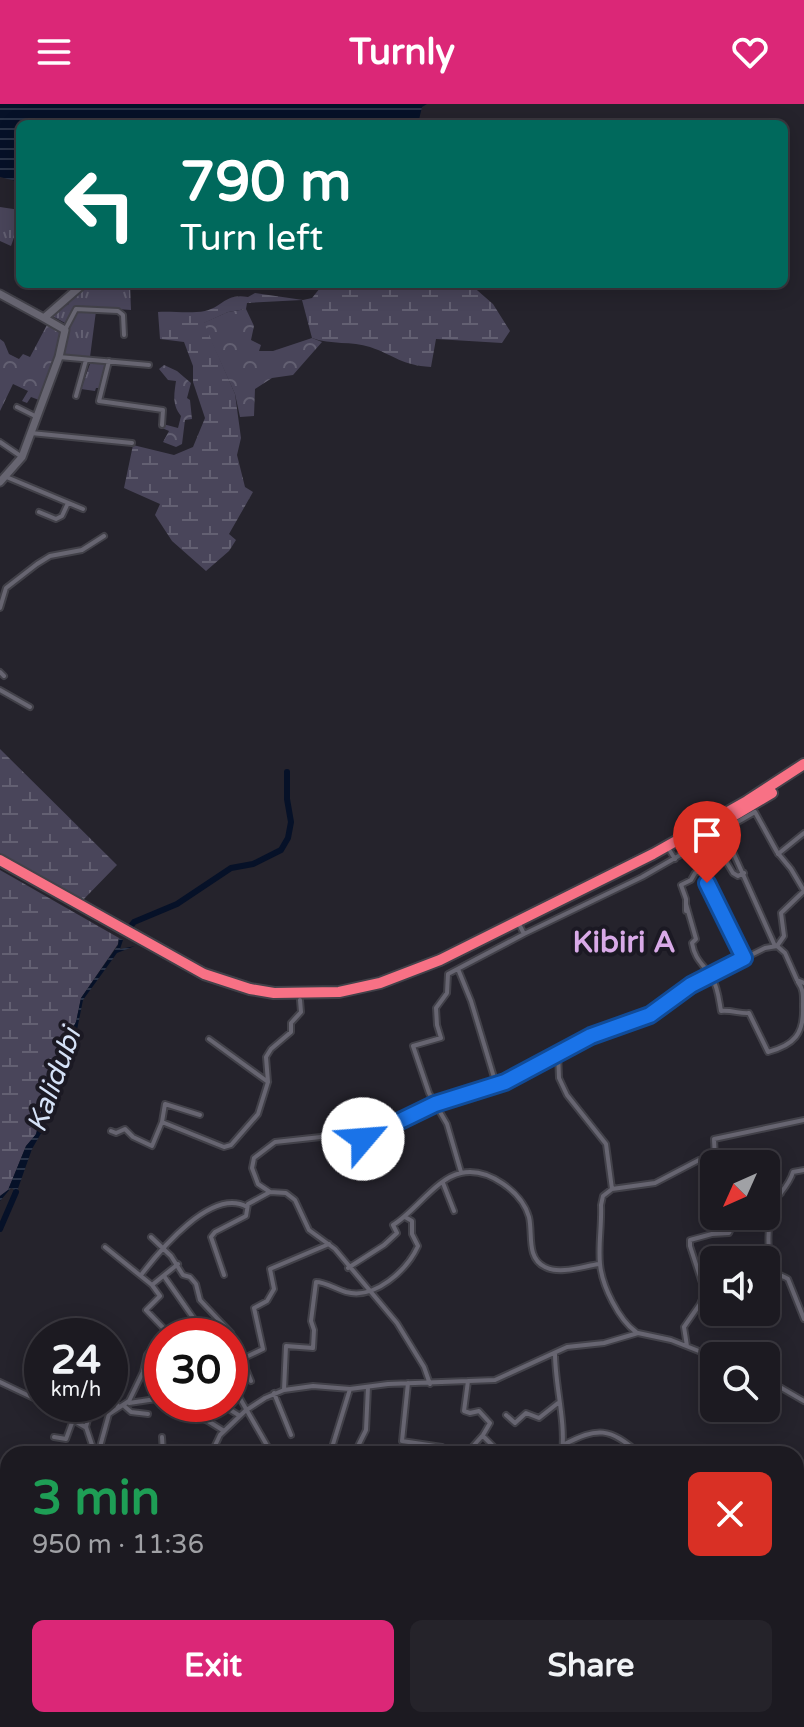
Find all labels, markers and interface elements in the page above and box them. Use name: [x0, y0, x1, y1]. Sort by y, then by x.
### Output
icon: menu: [32, 30, 76, 74]
icon: heart: [728, 30, 772, 74]
text: Turnly: [349, 31, 455, 74]
text: 790 m: [180, 149, 351, 216]
icon: left: [48, 152, 152, 256]
text: Turn left: [180, 217, 323, 260]
pin: [673, 801, 741, 883]
icon: arrive: [685, 813, 729, 857]
district label: Kibiri A: [572, 924, 676, 961]
water label: Kalidubi: [20, 1021, 89, 1137]
position arrow: [321, 1097, 405, 1181]
north arrow: [700, 1150, 780, 1230]
map controls: [700, 1150, 780, 1422]
button: sound: [700, 1246, 780, 1326]
speed limit sign: 30: [144, 1318, 248, 1422]
text: 24: [51, 1336, 101, 1384]
button: search: [700, 1342, 780, 1422]
text: km/h: [51, 1378, 101, 1402]
text: 3 min: [32, 1470, 160, 1528]
button: close: [688, 1472, 772, 1556]
text: 950 m · 11:36: [32, 1529, 204, 1560]
button: Exit: [32, 1620, 394, 1712]
button: Share: [410, 1620, 772, 1712]

